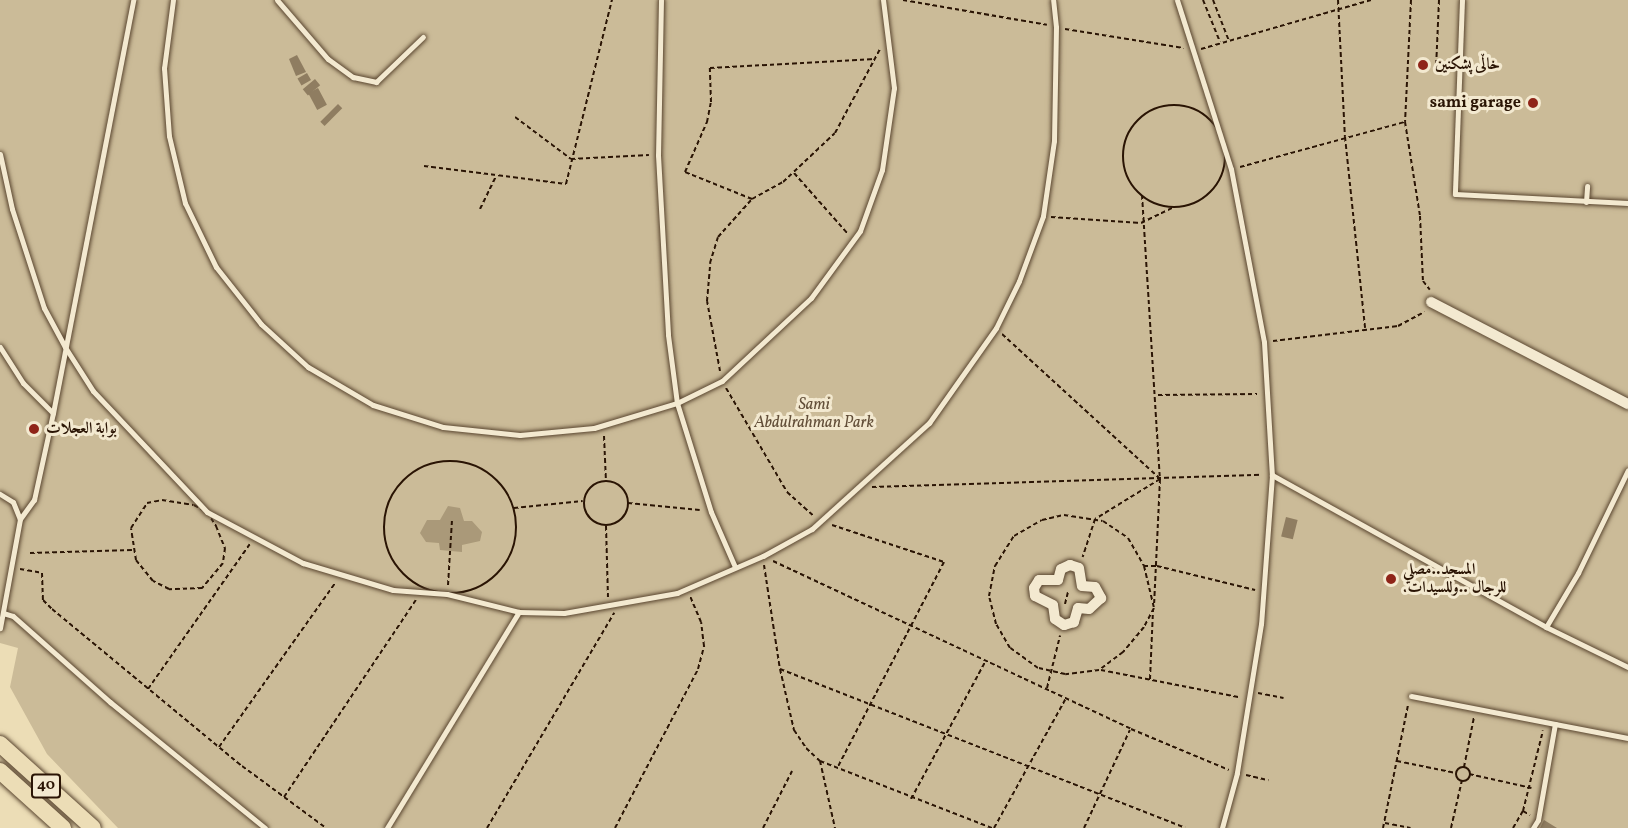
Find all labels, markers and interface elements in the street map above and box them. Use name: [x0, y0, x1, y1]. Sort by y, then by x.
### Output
place label: خاڵی پشکنین: [1435, 55, 1500, 75]
marker: خاڵی پشکنین: [1416, 58, 1430, 72]
place label: sami garage: [1430, 93, 1521, 113]
marker: sami garage: [1526, 96, 1540, 110]
park label: Sami Abdulrahman Park: [754, 395, 874, 433]
place label: بوابة العجلات: [46, 419, 117, 439]
marker: بوابة العجلات: [27, 422, 41, 436]
place label: المسجد..مصلي .للرجال ..وللسيدات: [1403, 560, 1506, 598]
marker: المسجد..مصلي .للرجال ..وللسيدات: [1384, 572, 1398, 586]
road number: 40: [30, 774, 63, 798]

